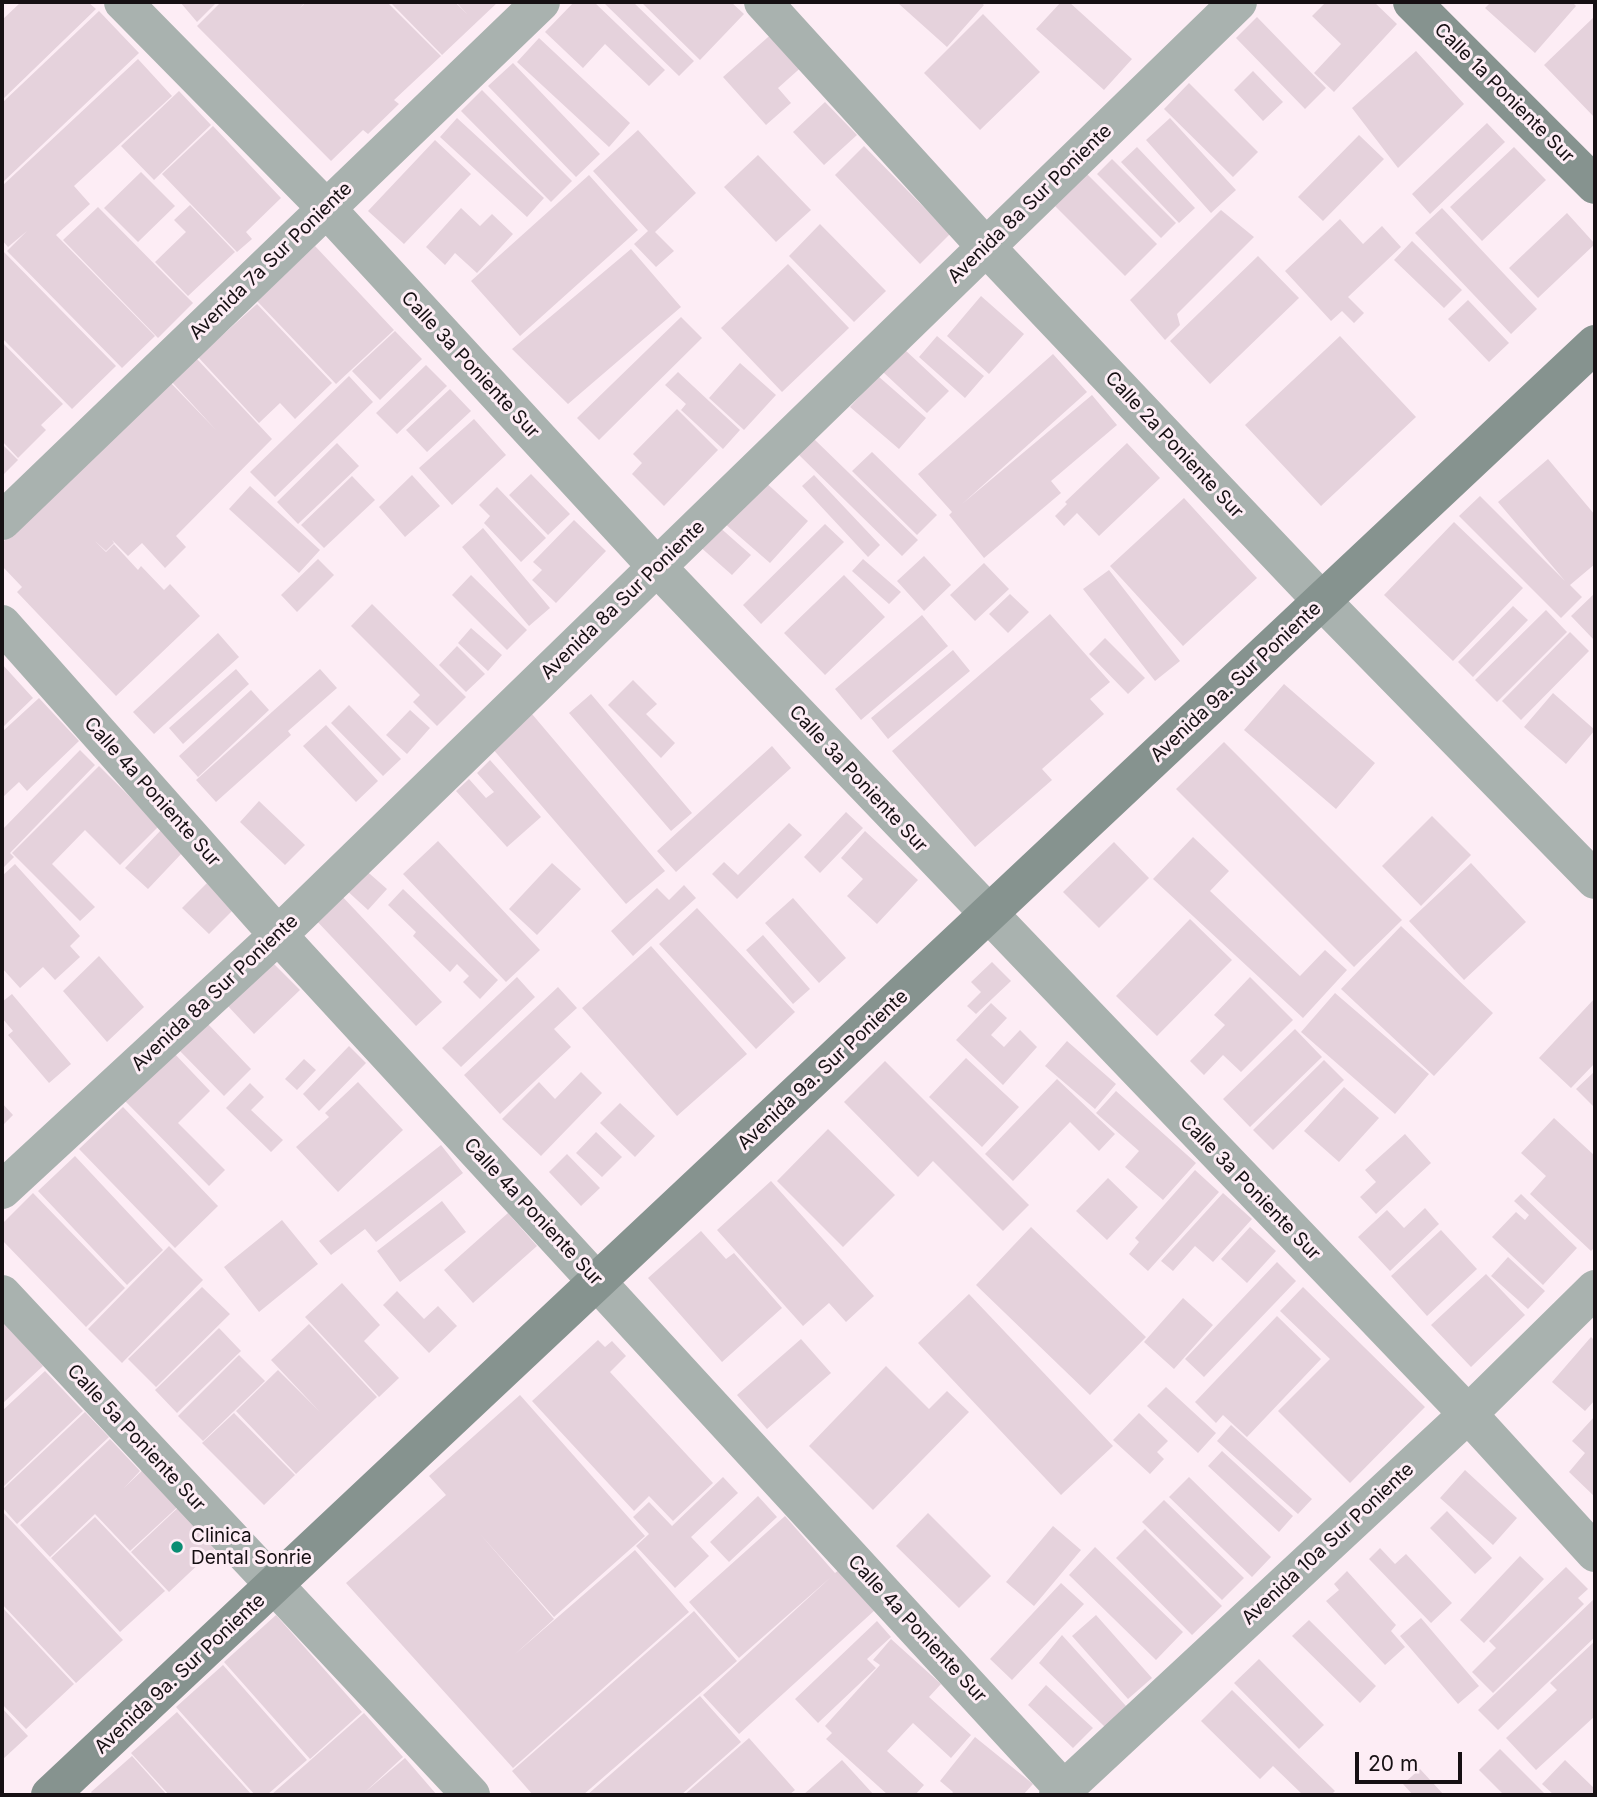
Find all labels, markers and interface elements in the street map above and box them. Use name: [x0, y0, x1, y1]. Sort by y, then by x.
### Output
street label: Calle 1a Poniente Sur: [1429, 18, 1579, 168]
street label: Avenida 8a Sur Poniente: [943, 120, 1117, 288]
street label: Avenida 7a Sur Poniente: [185, 177, 357, 345]
street label: Calle 3a Poniente Sur: [396, 287, 544, 443]
street label: Calle 2a Poniente Sur: [1100, 367, 1248, 523]
street label: Avenida 8a Sur Poniente: [536, 516, 710, 684]
street label: Avenida 9a. Sur Poniente: [1146, 597, 1326, 767]
street label: Calle 3a Poniente Sur: [784, 701, 932, 857]
street label: Calle 4a Poniente Sur: [79, 713, 225, 871]
street label: Avenida 8a Sur Poniente: [127, 910, 303, 1076]
street label: Avenida 9a. Sur Poniente: [733, 985, 913, 1155]
street label: Calle 3a Poniente Sur: [1175, 1111, 1325, 1265]
street label: Calle 4a Poniente Sur: [459, 1134, 607, 1290]
street label: Calle 5a Poniente Sur: [62, 1360, 210, 1516]
street label: Avenida 10a Sur Poniente: [1237, 1458, 1419, 1630]
place label: Clinica Dental Sonrie: [191, 1525, 312, 1569]
marker: Clinica Dental Sonrie: [169, 1539, 185, 1555]
street label: Calle 4a Poniente Sur: [843, 1551, 991, 1707]
street label: Avenida 9a. Sur Poniente: [90, 1589, 270, 1759]
scale bar: [1359, 1738, 1466, 1782]
text: 20 m: [1368, 1751, 1418, 1776]

